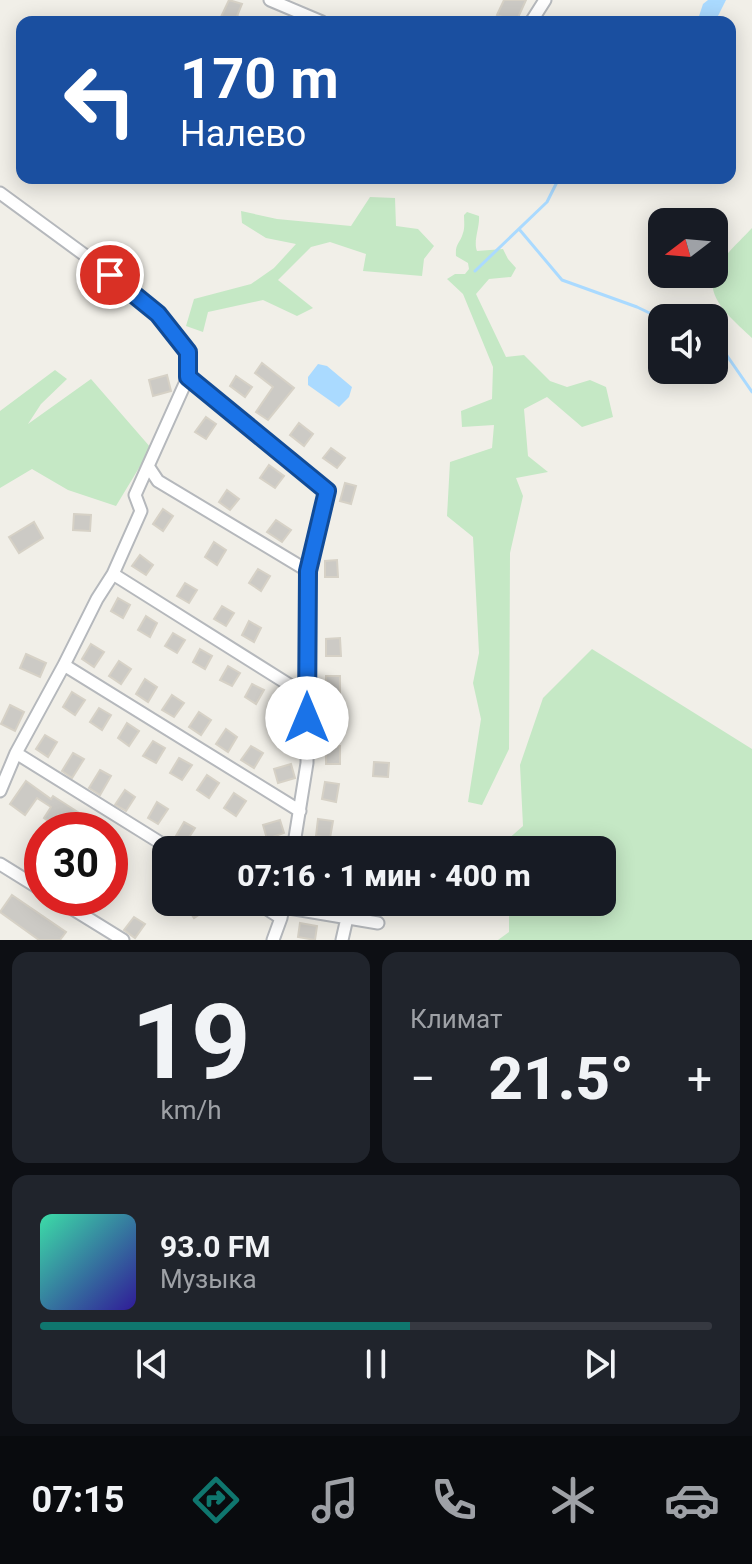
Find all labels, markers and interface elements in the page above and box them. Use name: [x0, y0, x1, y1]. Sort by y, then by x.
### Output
text: 170 m: [180, 46, 339, 112]
icon: left: [48, 48, 152, 152]
text: Налево: [180, 113, 306, 155]
north arrow: [648, 208, 728, 288]
map controls: [648, 208, 728, 384]
pin: [76, 241, 144, 309]
icon: arrive: [88, 253, 132, 297]
button: sound: [648, 304, 728, 384]
position arrow: [265, 676, 349, 760]
speed limit sign: 30: [24, 812, 128, 916]
text: 07:16 · 1 мин · 400 m: [237, 858, 531, 893]
text: 19: [131, 982, 251, 1103]
text: Климат: [410, 1004, 502, 1034]
text: 21.5°: [489, 1043, 634, 1114]
text: −: [410, 1053, 435, 1105]
text: +: [687, 1053, 712, 1105]
text: km/h: [160, 1095, 222, 1125]
text: 93.0 FM: [160, 1229, 271, 1264]
text: Музыка: [160, 1264, 257, 1294]
icon: previous: [130, 1342, 174, 1386]
icon: pause: [354, 1342, 398, 1386]
icon: next: [578, 1342, 622, 1386]
icon: directions: [188, 1472, 244, 1528]
icon: music: [307, 1472, 363, 1528]
icon: phone: [426, 1472, 482, 1528]
icon: climate: [545, 1472, 601, 1528]
icon: car: [664, 1472, 720, 1528]
text: 07:15: [32, 1479, 124, 1521]

